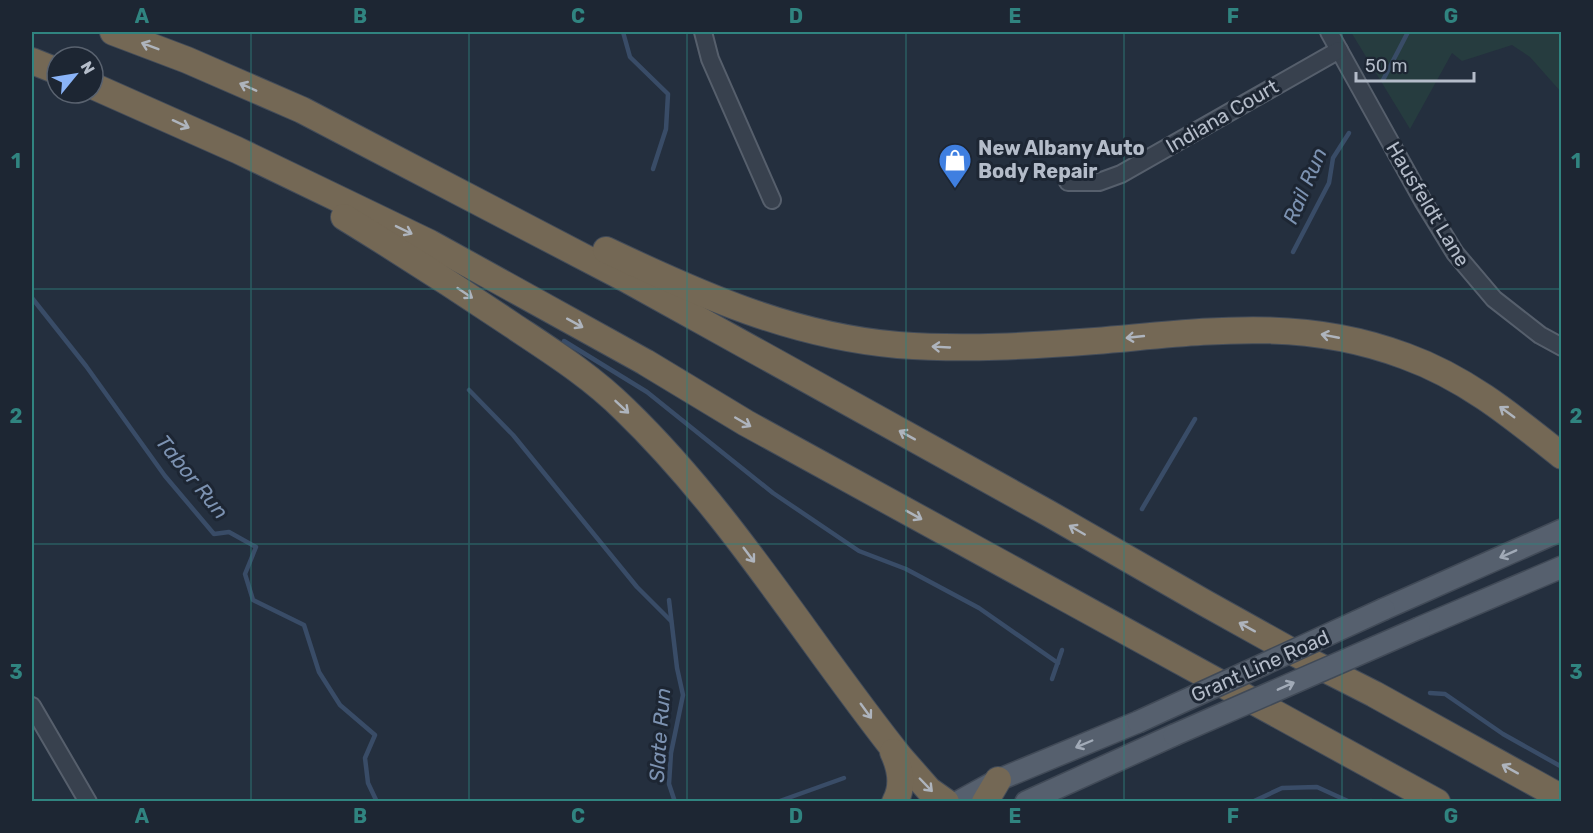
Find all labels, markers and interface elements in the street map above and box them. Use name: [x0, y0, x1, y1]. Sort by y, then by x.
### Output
text: A: [135, 4, 150, 28]
text: B: [353, 4, 367, 28]
text: C: [571, 4, 585, 28]
text: D: [789, 4, 803, 28]
text: E: [1009, 4, 1021, 28]
text: F: [1227, 4, 1239, 28]
text: G: [1444, 4, 1458, 28]
one-way arrow: [141, 39, 160, 50]
north arrow: [45, 45, 105, 105]
scale bar: [1356, 45, 1474, 83]
text: 50 m: [1365, 55, 1408, 77]
text: N: [76, 58, 99, 77]
street label: Indiana Court: [1162, 74, 1283, 158]
one-way arrow: [239, 81, 258, 92]
one-way arrow: [172, 119, 190, 131]
place label: New Albany Auto Body Repair: [978, 136, 1145, 183]
street label: Hausfeldt Lane: [1381, 137, 1475, 271]
shop icon: New Albany Auto Body Repair: [937, 142, 973, 189]
water label: Rail Run: [1277, 144, 1332, 228]
text: 1: [11, 149, 21, 173]
text: 1: [1571, 149, 1581, 173]
one-way arrow: [394, 224, 412, 236]
one-way arrow: [456, 287, 472, 299]
one-way arrow: [566, 317, 583, 329]
one-way arrow: [1320, 330, 1340, 341]
one-way arrow: [1126, 332, 1146, 343]
one-way arrow: [931, 342, 951, 353]
one-way arrow: [615, 400, 630, 414]
text: 2: [10, 404, 23, 428]
text: 2: [1570, 404, 1583, 428]
one-way arrow: [1499, 406, 1516, 418]
one-way arrow: [734, 416, 751, 428]
one-way arrow: [899, 429, 916, 441]
water label: Tabor Run: [151, 430, 234, 524]
one-way arrow: [905, 510, 923, 521]
one-way arrow: [1069, 524, 1086, 536]
one-way arrow: [742, 547, 755, 563]
one-way arrow: [1499, 549, 1518, 560]
one-way arrow: [1238, 620, 1255, 632]
street label: Grant Line Road: [1187, 625, 1333, 707]
text: 3: [9, 660, 23, 684]
text: 3: [1569, 660, 1583, 684]
one-way arrow: [1276, 680, 1294, 692]
water label: Slate Run: [644, 687, 675, 783]
one-way arrow: [859, 703, 872, 719]
one-way arrow: [1075, 739, 1094, 750]
one-way arrow: [1502, 763, 1520, 774]
one-way arrow: [919, 778, 933, 793]
text: A: [135, 804, 150, 828]
text: B: [353, 804, 367, 828]
text: C: [571, 804, 585, 828]
text: D: [789, 804, 803, 828]
text: E: [1009, 804, 1021, 828]
text: F: [1227, 804, 1239, 828]
text: G: [1444, 804, 1458, 828]

